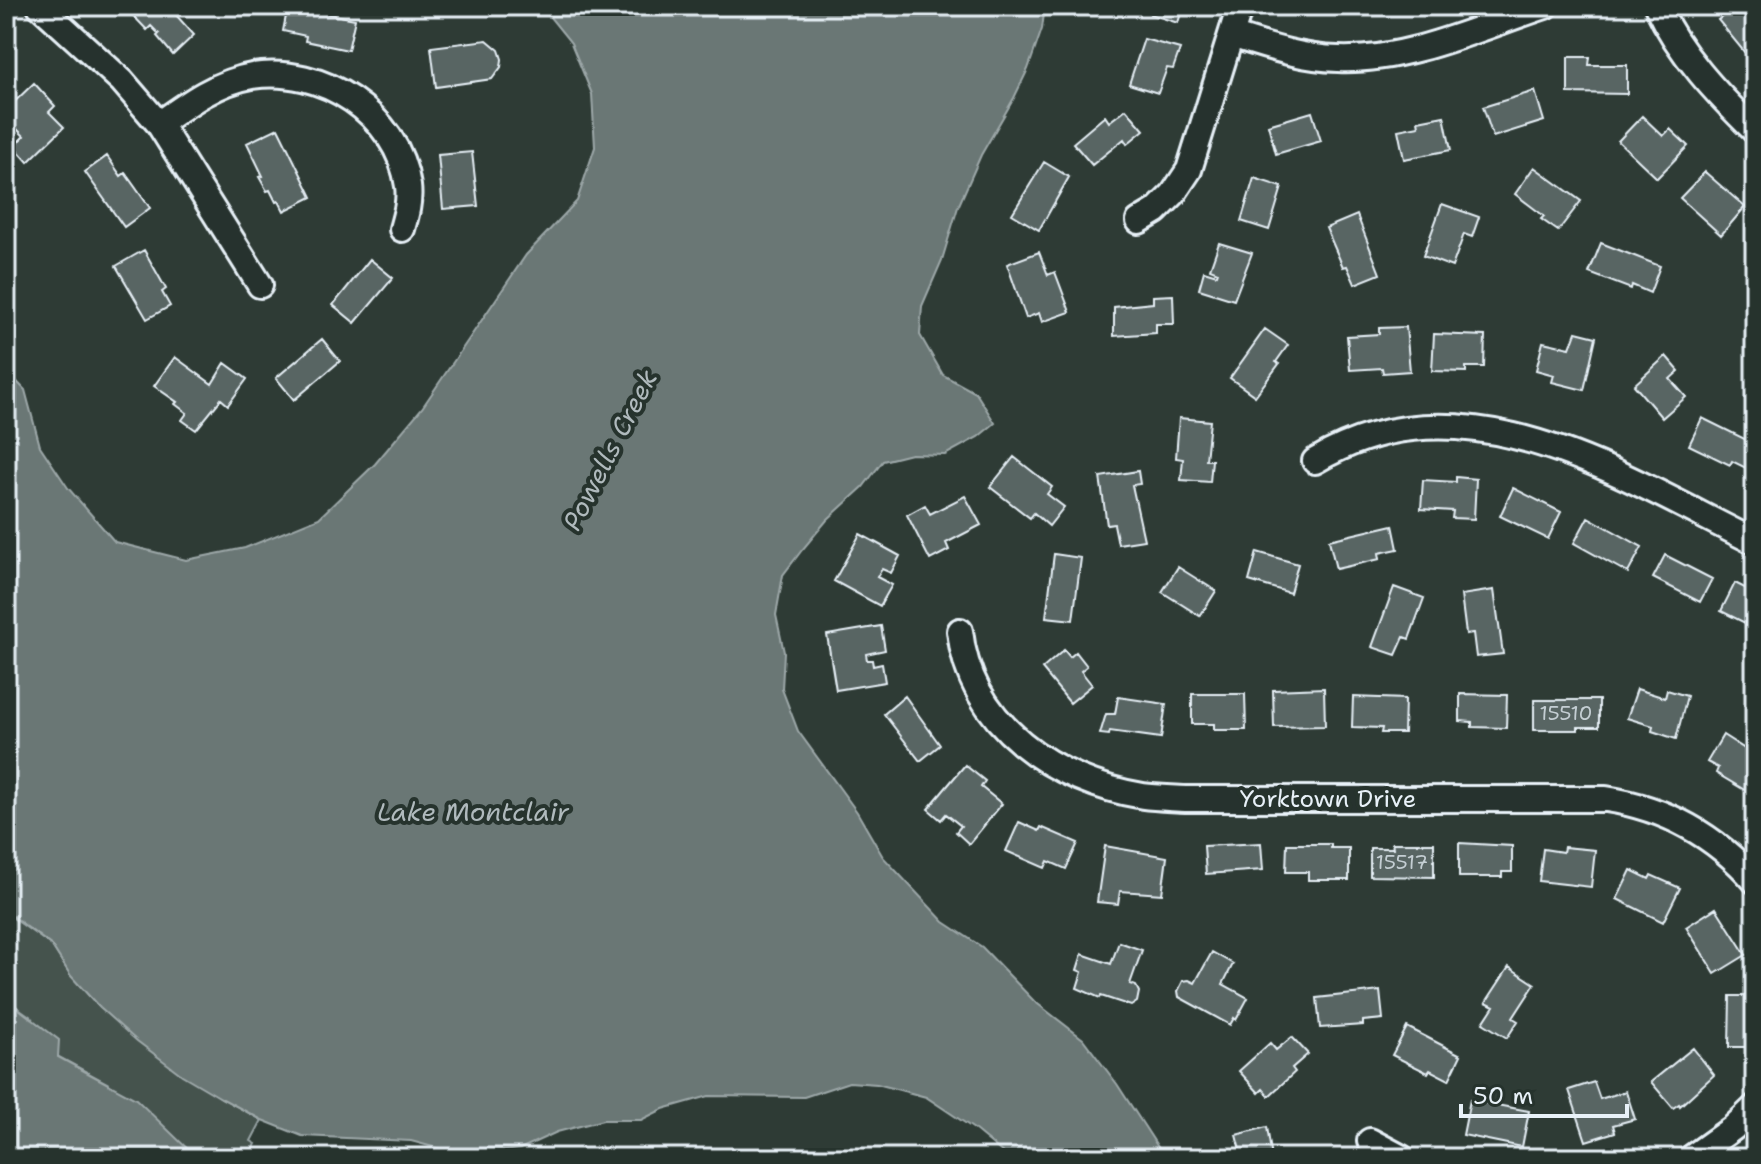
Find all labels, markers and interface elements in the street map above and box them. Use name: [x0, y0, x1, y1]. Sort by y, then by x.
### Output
water label: Powells Creek: [554, 363, 665, 536]
house number: 15510: [1540, 700, 1592, 726]
street label: Yorktown Drive: [1240, 783, 1416, 815]
water label: Lake Montclair: [377, 794, 570, 829]
house number: 15517: [1376, 849, 1428, 875]
scale bar: [1461, 1068, 1627, 1118]
text: 50 m: [1473, 1080, 1533, 1112]

